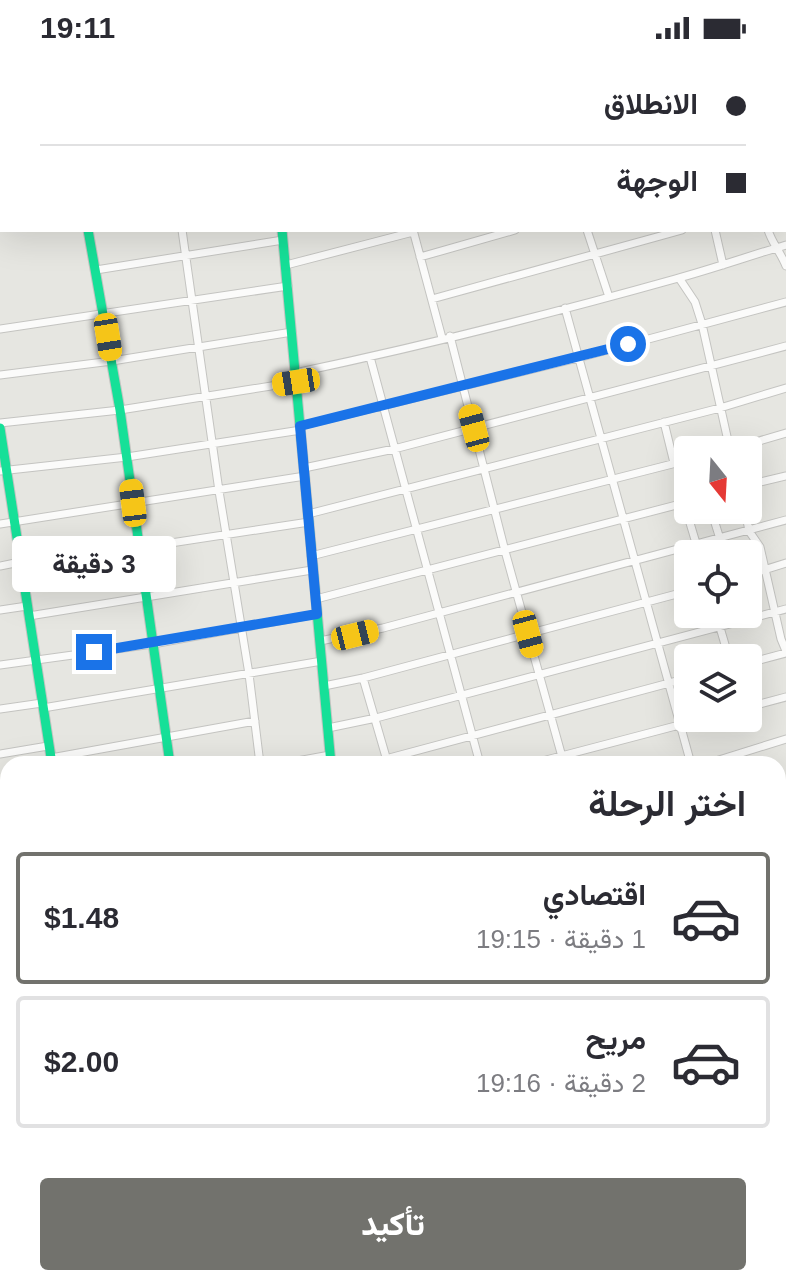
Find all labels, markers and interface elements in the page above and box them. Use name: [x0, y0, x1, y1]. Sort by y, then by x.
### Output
text: 19:11: [40, 11, 115, 44]
text: الانطلاق: [604, 87, 698, 120]
text: الوجهة: [616, 164, 698, 197]
car: [92, 311, 124, 363]
route start: [610, 326, 646, 362]
car: [270, 366, 322, 398]
car: [456, 402, 492, 454]
north arrow: [674, 436, 762, 524]
map controls: [674, 436, 762, 732]
car: [118, 478, 148, 528]
callout: 3 دقيقة: [12, 536, 176, 592]
button: locate: [674, 540, 762, 628]
text: 3 دقيقة: [52, 549, 136, 579]
car: [510, 608, 546, 660]
car: [329, 618, 381, 652]
route end: [76, 634, 112, 670]
button: layers: [674, 644, 762, 732]
text: اختر الرحلة: [588, 783, 746, 824]
text: اقتصادي: [543, 878, 646, 911]
icon: car: [670, 882, 742, 954]
text: $1.48: [44, 901, 119, 934]
text: 1 دقيقة · 19:15: [476, 924, 646, 954]
text: مريح: [586, 1022, 646, 1055]
icon: car: [670, 1026, 742, 1098]
text: $2.00: [44, 1045, 119, 1078]
text: 2 دقيقة · 19:16: [476, 1068, 646, 1098]
button: تأكيد: [40, 1178, 746, 1270]

